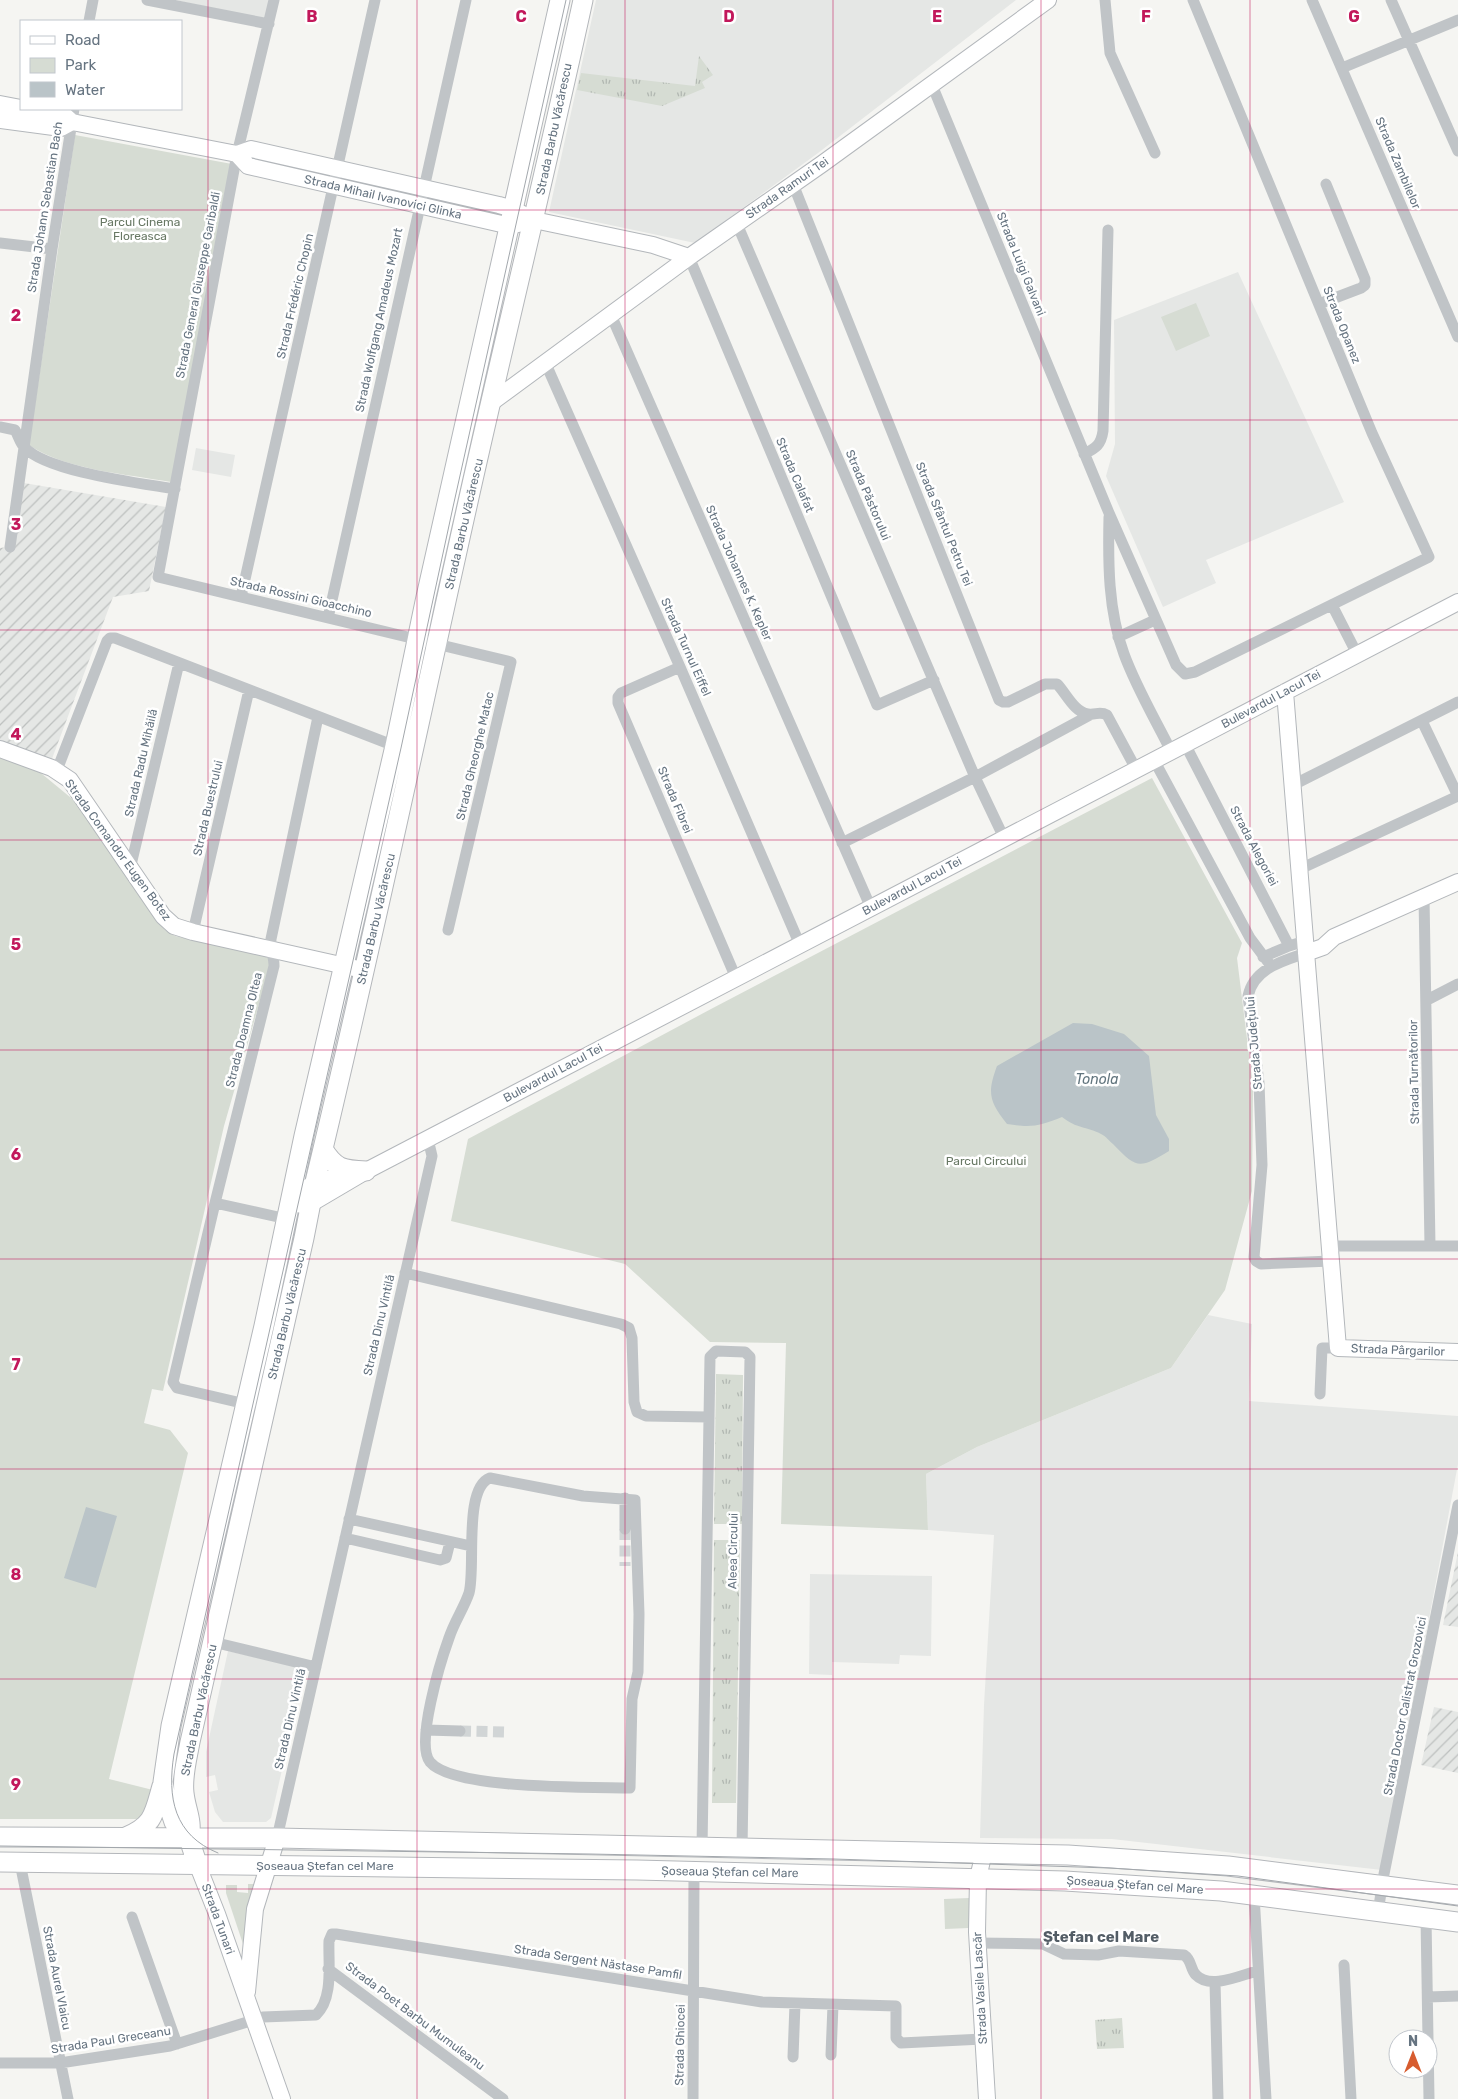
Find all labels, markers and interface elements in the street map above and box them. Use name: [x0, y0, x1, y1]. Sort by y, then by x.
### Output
text: B: [306, 7, 318, 26]
text: C: [515, 7, 527, 26]
text: D: [723, 7, 735, 26]
text: E: [932, 7, 942, 26]
text: F: [1141, 7, 1151, 26]
text: G: [1348, 7, 1360, 26]
legend: [20, 20, 182, 110]
text: Road: [65, 31, 101, 49]
text: Park: [65, 56, 96, 74]
street label: Strada Barbu Văcărescu: [533, 62, 575, 196]
text: Water: [65, 81, 105, 99]
street label: Strada Zambilelor: [1372, 115, 1424, 211]
street label: Strada Johann Sebastian Bach: [25, 121, 65, 293]
street label: Strada Ramuri Tei: [743, 154, 831, 222]
street label: Strada Mihail Ivanovici Glinka: [303, 172, 463, 222]
street label: Strada General Giuseppe Garibaldi: [173, 190, 223, 380]
street label: Strada Luigi Galvani: [994, 210, 1048, 318]
park label: Parcul Cinema Floreasca: [100, 215, 180, 243]
street label: Strada Wolfgang Amadeus Mozart: [353, 226, 405, 413]
street label: Strada Frédéric Chopin: [274, 232, 316, 360]
street label: Strada Opanez: [1320, 284, 1364, 366]
text: 2: [11, 306, 21, 325]
street label: Strada Calafat: [773, 436, 817, 515]
street label: Strada Păstorului: [843, 448, 893, 542]
street label: Strada Barbu Văcărescu: [442, 457, 486, 591]
street label: Strada Sfântul Petru Tei: [913, 460, 975, 588]
street label: Strada Johannes K. Kepler: [703, 503, 775, 643]
text: 3: [11, 515, 21, 534]
street label: Strada Rossini Gioacchino: [229, 574, 373, 620]
street label: Strada Turnul Eiffel: [658, 596, 714, 698]
street label: Bulevardul Lacul Tei: [1219, 667, 1323, 731]
street label: Strada Gheorghe Matac: [453, 690, 497, 822]
street label: Strada Radu Mihăilă: [122, 708, 160, 818]
text: 4: [11, 725, 22, 744]
street label: Strada Buestrului: [190, 759, 226, 857]
street label: Strada Fibrei: [655, 765, 695, 836]
street label: Strada Comandor Eugen Botez: [62, 776, 174, 924]
street label: Strada Alegoriei: [1227, 804, 1281, 888]
street label: Strada Barbu Văcărescu: [354, 852, 398, 986]
street label: Bulevardul Lacul Tei: [860, 854, 964, 918]
text: 5: [11, 935, 21, 954]
street label: Strada Doamna Oltea: [223, 971, 265, 1089]
street label: Strada Județului: [1243, 996, 1265, 1090]
street label: Strada Turnătorilor: [1406, 1019, 1422, 1124]
street label: Bulevardul Lacul Tei: [501, 1041, 605, 1105]
water label: Tonola: [1076, 1071, 1118, 1088]
text: 6: [11, 1145, 21, 1164]
park label: Parcul Circului: [946, 1154, 1026, 1168]
street label: Strada Barbu Văcărescu: [265, 1247, 309, 1381]
street label: Strada Dinu Vintilă: [361, 1273, 397, 1377]
street label: Strada Pârgarilor: [1351, 1341, 1446, 1359]
text: 7: [11, 1355, 21, 1374]
street label: Aleea Circului: [725, 1513, 741, 1589]
text: 8: [11, 1565, 22, 1584]
street label: Strada Doctor Calistrat Grozovici: [1381, 1615, 1429, 1796]
street label: Strada Barbu Văcărescu: [178, 1643, 220, 1777]
street label: Strada Dinu Vintilă: [272, 1667, 308, 1771]
text: 9: [11, 1775, 21, 1794]
street label: Șoseaua Ștefan cel Mare: [256, 1859, 394, 1873]
street label: Șoseaua Ștefan cel Mare: [661, 1864, 799, 1880]
street label: Șoseaua Ștefan cel Mare: [1066, 1873, 1204, 1897]
street label: Strada Tunari: [199, 1882, 237, 1956]
street label: Strada Aurel Vlaicu: [40, 1925, 74, 2031]
district label: Ștefan cel Mare: [1043, 1928, 1159, 1946]
street label: Strada Vasile Lascăr: [970, 1931, 990, 2044]
street label: Strada Sergent Năstase Pamfil: [513, 1942, 683, 1982]
street label: Strada Poet Barbu Mumuleanu: [343, 1959, 487, 2073]
street label: Strada Ghiocei: [672, 2004, 688, 2086]
street label: Strada Paul Greceanu: [50, 2024, 172, 2056]
north arrow: [1388, 2029, 1438, 2079]
text: N: [1408, 2033, 1418, 2050]

